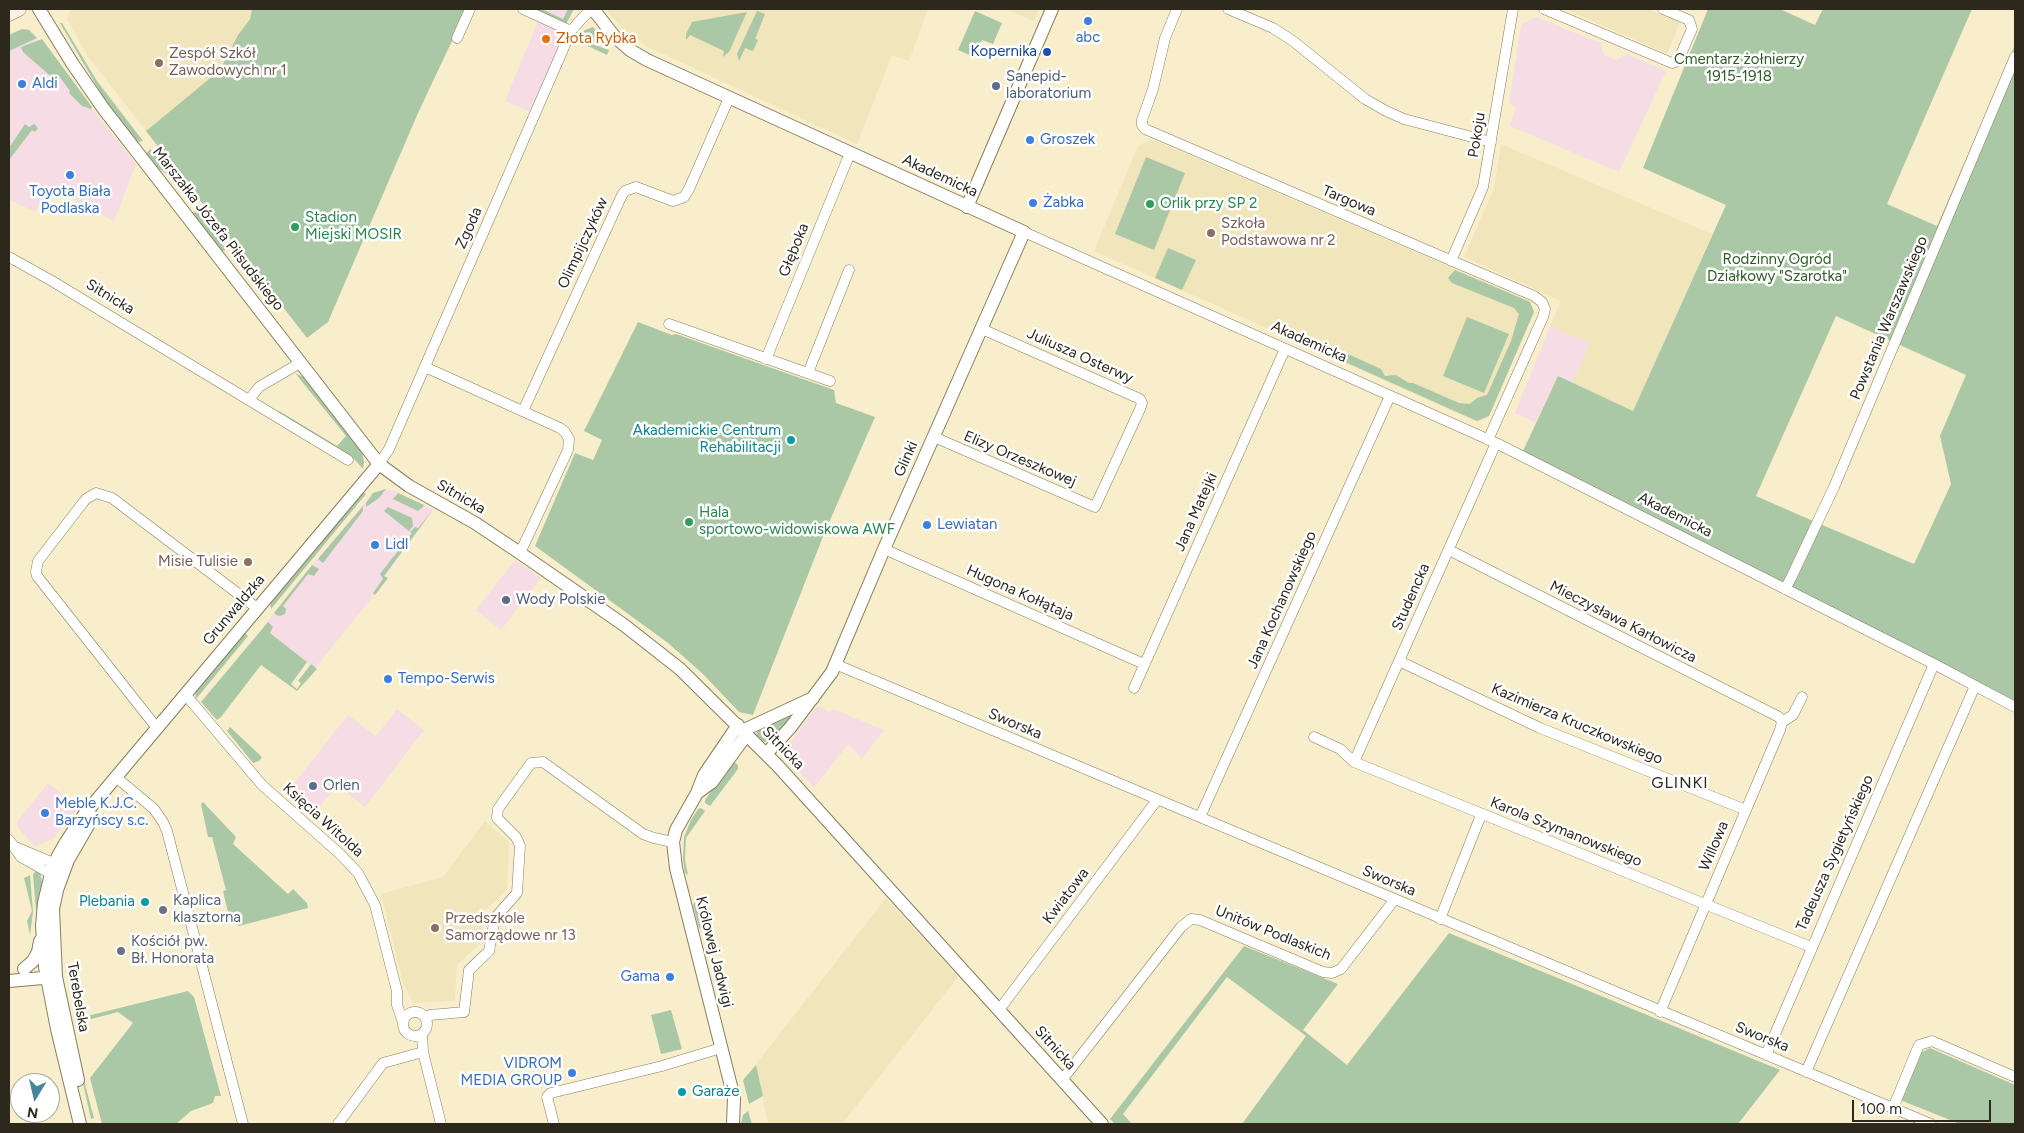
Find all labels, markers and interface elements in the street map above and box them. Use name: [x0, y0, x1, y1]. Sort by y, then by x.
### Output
marker: abc: [1082, 15, 1094, 27]
place label: abc: [1076, 29, 1100, 47]
place label: Złota Rybka: [556, 30, 636, 48]
marker: Złota Rybka: [540, 33, 552, 45]
place label: Kopernika: [971, 43, 1037, 61]
place label: Zespół Szkół Zawodowych nr 1: [169, 45, 287, 80]
marker: Kopernika: [1041, 46, 1053, 58]
park label: Cmentarz żołnierzy 1915-1918: [1674, 51, 1804, 86]
marker: Zespół Szkół Zawodowych nr 1: [153, 57, 165, 69]
place label: Sanepid- laboratorium: [1006, 68, 1091, 103]
place label: Aldi: [32, 75, 58, 93]
marker: Aldi: [16, 78, 28, 90]
marker: Sanepid- laboratorium: [990, 80, 1002, 92]
street label: Pokoju: [1465, 111, 1489, 159]
place label: Groszek: [1040, 131, 1095, 149]
marker: Groszek: [1024, 134, 1036, 146]
street label: Marszałka Józefa Piłsudskiego: [148, 144, 288, 314]
street label: Akademicka: [899, 151, 981, 201]
marker: Toyota Biała Podlaska: [64, 169, 76, 181]
street label: Targowa: [1319, 182, 1379, 220]
place label: Toyota Biała Podlaska: [29, 183, 111, 218]
place label: Żabka: [1043, 194, 1084, 212]
street label: Olimpijczyków: [554, 195, 612, 291]
place label: Orlik przy SP 2: [1160, 195, 1257, 213]
marker: Żabka: [1027, 197, 1039, 209]
marker: Orlik przy SP 2: [1144, 198, 1156, 210]
street label: Zgoda: [452, 204, 486, 252]
place label: Stadion Miejski MOSIR: [305, 209, 402, 244]
place label: Szkoła Podstawowa nr 2: [1221, 215, 1336, 250]
marker: Stadion Miejski MOSIR: [289, 221, 301, 233]
street label: Głęboka: [775, 221, 813, 279]
marker: Szkoła Podstawowa nr 2: [1205, 227, 1217, 239]
street label: Powstania Warszawskiego: [1846, 234, 1932, 402]
park label: Rodzinny Ogród Działkowy "Szarotka": [1707, 251, 1847, 286]
street label: Sitnicka: [83, 276, 137, 318]
street label: Akademicka: [1268, 317, 1350, 367]
street label: Juliusza Osterwy: [1024, 325, 1136, 387]
place label: Akademickie Centrum Rehabilitacji: [633, 422, 781, 457]
street label: Elizy Orzeszkowej: [961, 427, 1079, 491]
marker: Akademickie Centrum Rehabilitacji: [785, 434, 797, 446]
street label: Glinki: [890, 438, 922, 480]
street label: Jana Matejki: [1171, 470, 1221, 554]
street label: Sitnicka: [434, 476, 488, 518]
street label: Akademicka: [1635, 489, 1715, 541]
place label: Hala sportowo-widowiskowa AWF: [699, 504, 895, 539]
marker: Hala sportowo-widowiskowa AWF: [683, 516, 695, 528]
place label: Lewiatan: [937, 516, 997, 534]
marker: Lewiatan: [921, 519, 933, 531]
street label: Jana Kochanowskiego: [1243, 528, 1321, 672]
place label: Lidl: [385, 536, 408, 554]
marker: Lidl: [369, 539, 381, 551]
place label: Misie Tulisie: [158, 553, 238, 571]
marker: Misie Tulisie: [242, 556, 254, 568]
street label: Hugona Kołłątaja: [964, 561, 1076, 625]
street label: Studencka: [1388, 561, 1434, 633]
street label: Grunwaldzka: [199, 571, 269, 649]
street label: Mieczysława Karłowicza: [1547, 577, 1699, 667]
place label: Wody Polskie: [516, 591, 605, 609]
marker: Wody Polskie: [500, 594, 512, 606]
place label: Tempo-Serwis: [398, 670, 495, 688]
marker: Tempo-Serwis: [382, 673, 394, 685]
street label: Kazimierza Kruczkowskiego: [1489, 680, 1665, 768]
street label: Sworska: [986, 705, 1044, 743]
street label: Sitnicka: [758, 723, 808, 773]
street label: Tadeusza Sygietyńskiego: [1792, 772, 1878, 934]
district label: GLINKI: [1651, 773, 1709, 793]
place label: Orlen: [323, 777, 360, 795]
street label: Księcia Witolda: [279, 779, 367, 861]
marker: Orlen: [307, 780, 319, 792]
street label: Karola Szymanowskiego: [1488, 793, 1644, 871]
place label: Meble K.J.C. Barzyńscy s.c.: [55, 795, 148, 830]
marker: Meble K.J.C. Barzyńscy s.c.: [39, 807, 51, 819]
street label: Willowa: [1696, 818, 1732, 874]
street label: Sworska: [1360, 862, 1418, 900]
street label: Kwiatowa: [1039, 865, 1093, 927]
place label: Kaplica klasztorna: [173, 892, 241, 927]
place label: Plebania: [79, 893, 135, 911]
street label: Królowej Jadwigi: [691, 895, 737, 1009]
marker: Plebania: [139, 896, 151, 908]
street label: Unitów Podlaskich: [1212, 902, 1334, 964]
marker: Kaplica klasztorna: [157, 904, 169, 916]
place label: Przedszkole Samorządowe nr 13: [445, 910, 576, 945]
marker: Przedszkole Samorządowe nr 13: [429, 922, 441, 934]
place label: Kościół pw. Bł. Honorata: [131, 933, 214, 968]
marker: Kościół pw. Bł. Honorata: [115, 945, 127, 957]
street label: Terebelska: [63, 961, 93, 1033]
place label: Gama: [621, 968, 660, 986]
marker: Gama: [664, 971, 676, 983]
street label: Sworska: [1733, 1018, 1791, 1056]
street label: Sitnicka: [1031, 1022, 1079, 1074]
place label: VIDROM MEDIA GROUP: [460, 1055, 562, 1090]
marker: VIDROM MEDIA GROUP: [566, 1067, 578, 1079]
north arrow: [10, 1073, 60, 1123]
place label: Garaże: [692, 1083, 739, 1101]
marker: Garaże: [676, 1086, 688, 1098]
scale bar: [1854, 1090, 1993, 1122]
text: 100 m: [1860, 1100, 1902, 1118]
text: N: [26, 1103, 39, 1122]

